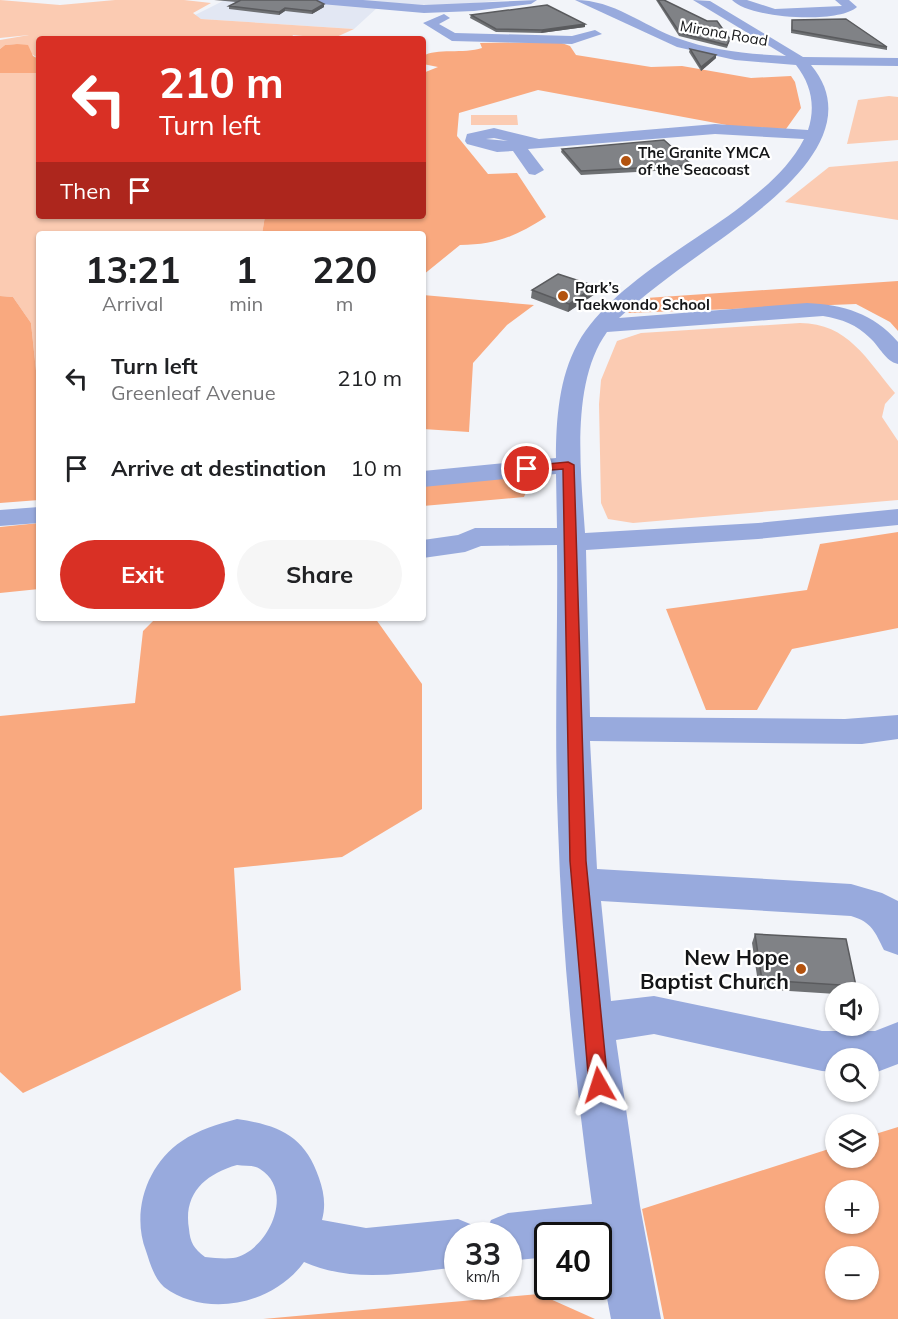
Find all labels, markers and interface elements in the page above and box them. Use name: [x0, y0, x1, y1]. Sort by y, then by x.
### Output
street label: Mirona Road: [679, 16, 769, 50]
text: 210 m: [159, 56, 284, 109]
icon: left: [60, 60, 138, 138]
text: Turn left: [159, 108, 261, 142]
place label: The Granite YMCA of the Seacoast: [638, 143, 771, 179]
marker: The Granite YMCA of the Seacoast: [619, 154, 633, 168]
icon: arrive: [123, 174, 156, 207]
text: Then: [60, 177, 111, 205]
text: 13:21: [85, 247, 180, 292]
text: 1: [235, 247, 257, 292]
text: 220: [312, 247, 377, 292]
place label: Park’s Taekwondo School: [575, 278, 710, 314]
marker: Park’s Taekwondo School: [556, 289, 570, 303]
text: Arrival: [102, 291, 163, 316]
text: min: [229, 291, 263, 316]
text: m: [336, 291, 353, 316]
text: Turn left: [111, 352, 198, 380]
icon: left: [60, 362, 93, 395]
text: 210 m: [337, 364, 402, 392]
text: Greenleaf Avenue: [111, 380, 276, 405]
pin: [501, 443, 552, 494]
icon: arrive: [60, 452, 93, 485]
icon: arrive: [510, 452, 543, 485]
text: Arrive at destination: [111, 454, 326, 482]
text: 10 m: [351, 454, 402, 482]
button: Exit: [60, 540, 225, 609]
button: Share: [237, 540, 402, 609]
place label: New Hope Baptist Church: [640, 944, 789, 994]
marker: New Hope Baptist Church: [794, 962, 808, 976]
map controls: [825, 982, 879, 1300]
button: sound: [825, 982, 879, 1036]
button: search: [825, 1048, 879, 1102]
position arrow: [567, 1053, 631, 1117]
button: layers: [825, 1114, 879, 1168]
button: +: [825, 1180, 879, 1234]
speed limit sign: 40: [534, 1222, 612, 1300]
text: 33: [465, 1235, 501, 1273]
button: −: [825, 1246, 879, 1300]
text: km/h: [466, 1267, 500, 1286]

